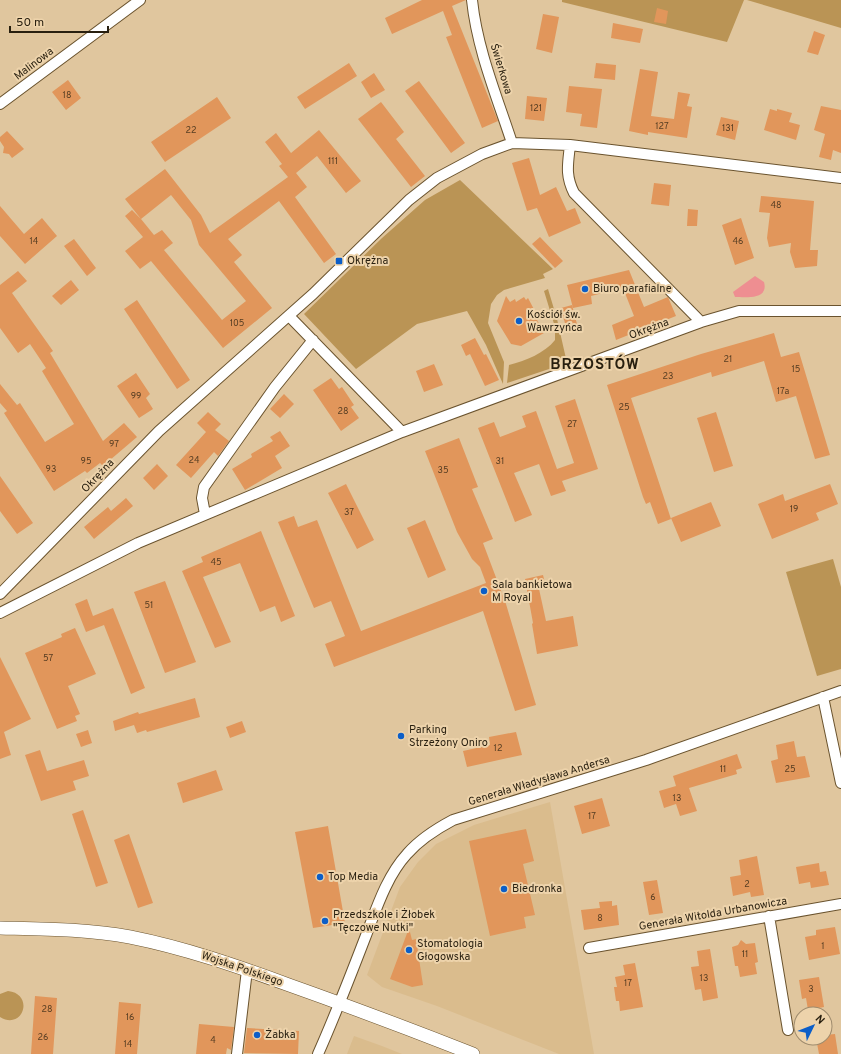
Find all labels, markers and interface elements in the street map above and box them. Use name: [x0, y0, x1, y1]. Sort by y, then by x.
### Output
scale bar: [10, 8, 108, 34]
text: 50 m: [16, 15, 44, 31]
street label: Świerkowa: [487, 42, 516, 96]
street label: Malinowa: [11, 44, 57, 83]
house number: 18: [63, 90, 71, 101]
house number: 121: [530, 103, 542, 114]
house number: 127: [655, 121, 669, 132]
house number: 131: [722, 123, 734, 134]
house number: 22: [185, 125, 197, 136]
house number: 111: [328, 156, 338, 167]
house number: 48: [770, 200, 782, 211]
house number: 14: [30, 236, 39, 247]
house number: 46: [733, 236, 743, 247]
place label: Okrężna: [347, 254, 389, 268]
marker: Okrężna: [334, 256, 344, 266]
place label: Biuro parafialne: [593, 282, 672, 296]
marker: Biuro parafialne: [580, 284, 590, 294]
place label: Kościół św. Wawrzyńca: [527, 308, 583, 335]
street label: Okrężna: [627, 315, 671, 343]
marker: Kościół św. Wawrzyńca: [514, 316, 524, 326]
house number: 105: [230, 318, 244, 329]
district label: BRZOSTÓW: [550, 354, 640, 375]
house number: 21: [724, 354, 732, 365]
house number: 15: [792, 364, 800, 375]
house number: 23: [663, 371, 673, 382]
house number: 17a: [777, 386, 790, 397]
house number: 99: [131, 391, 141, 402]
house number: 25: [618, 402, 630, 413]
house number: 28: [337, 406, 349, 417]
house number: 27: [567, 419, 577, 430]
house number: 97: [109, 439, 119, 450]
house number: 24: [188, 455, 200, 466]
street label: Okrężna: [79, 456, 118, 496]
house number: 95: [81, 456, 91, 467]
house number: 31: [496, 456, 504, 467]
house number: 93: [46, 464, 56, 475]
house number: 35: [437, 465, 449, 476]
house number: 19: [790, 504, 798, 515]
house number: 37: [344, 507, 354, 518]
house number: 45: [210, 557, 222, 568]
place label: Sala bankietowa M Royal: [492, 578, 572, 605]
marker: Sala bankietowa M Royal: [479, 586, 489, 596]
house number: 51: [145, 600, 153, 611]
house number: 57: [43, 653, 53, 664]
place label: Parking Strzeżony Oniro: [409, 723, 488, 750]
marker: Parking Strzeżony Oniro: [396, 731, 406, 741]
house number: 12: [494, 743, 502, 754]
street label: Generała Władysława Andersa: [467, 753, 612, 809]
house number: 11: [720, 764, 726, 775]
house number: 25: [784, 764, 796, 775]
house number: 13: [673, 793, 681, 804]
house number: 17: [588, 811, 596, 822]
place label: Top Media: [328, 870, 378, 884]
marker: Top Media: [315, 872, 325, 882]
house number: 2: [744, 879, 750, 890]
place label: Biedronka: [512, 882, 562, 896]
marker: Biedronka: [499, 884, 509, 894]
house number: 6: [650, 892, 656, 903]
street label: Generała Witolda Urbanowicza: [638, 894, 788, 934]
place label: Przedszkole i Żłobek "Tęczowe Nutki": [333, 907, 435, 935]
house number: 8: [597, 913, 603, 924]
marker: Przedszkole i Żłobek "Tęczowe Nutki": [320, 916, 330, 926]
place label: Stomatologia Głogowska: [417, 937, 483, 964]
house number: 1: [821, 941, 825, 952]
marker: Stomatologia Głogowska: [404, 945, 414, 955]
street label: Wojska Polskiego: [199, 949, 285, 989]
house number: 11: [742, 949, 748, 960]
house number: 13: [700, 973, 708, 984]
house number: 17: [624, 978, 632, 989]
house number: 3: [808, 984, 814, 995]
house number: 28: [41, 1004, 53, 1015]
north arrow: [793, 1006, 833, 1046]
house number: 16: [126, 1012, 134, 1023]
text: N: [812, 1012, 827, 1028]
place label: Żabka: [265, 1027, 296, 1042]
marker: Żabka: [252, 1030, 262, 1040]
house number: 26: [38, 1032, 48, 1043]
house number: 4: [210, 1035, 216, 1046]
house number: 14: [124, 1039, 133, 1050]

